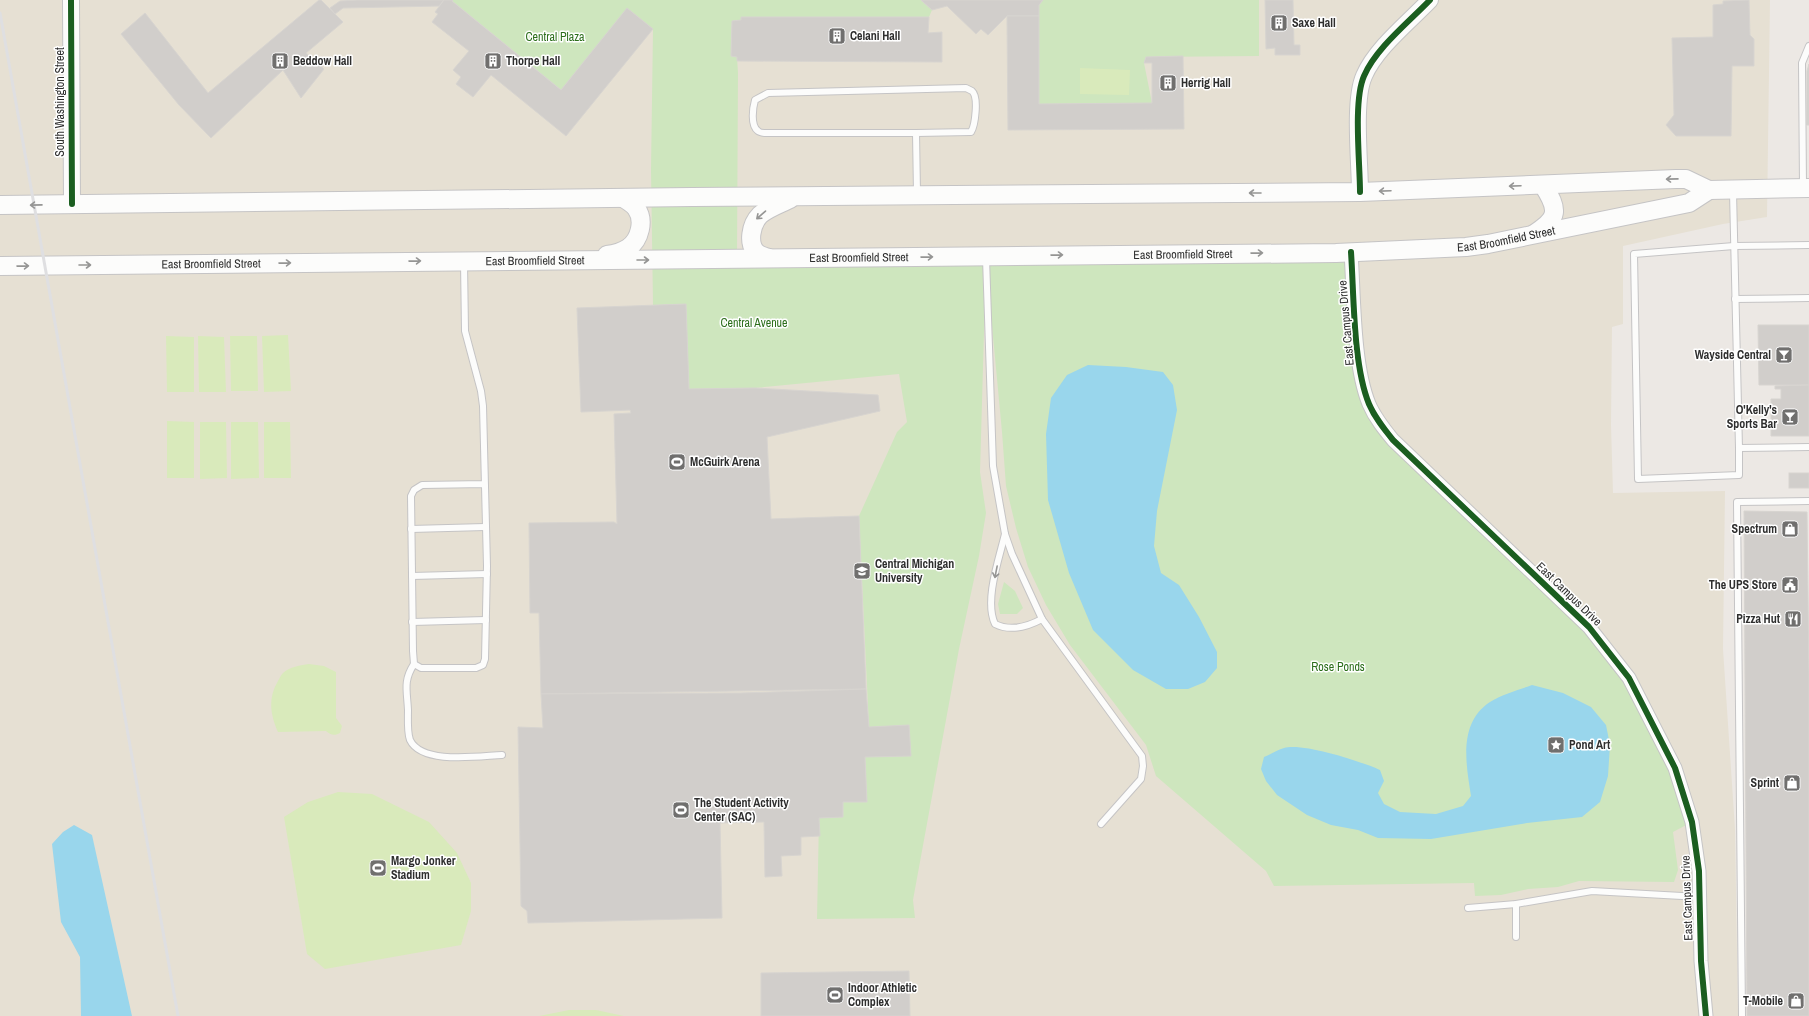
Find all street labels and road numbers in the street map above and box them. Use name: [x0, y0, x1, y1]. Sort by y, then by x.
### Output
street label: South Washington Street: [52, 47, 68, 157]
street label: East Broomfield Street: [1457, 222, 1557, 255]
street label: East Broomfield Street: [1133, 246, 1233, 263]
street label: East Broomfield Street: [809, 249, 909, 266]
street label: East Broomfield Street: [485, 252, 585, 269]
street label: East Broomfield Street: [161, 255, 261, 272]
street label: East Campus Drive: [1334, 280, 1358, 366]
street label: East Campus Drive: [1533, 559, 1605, 629]
street label: East Campus Drive: [1678, 855, 1696, 941]

